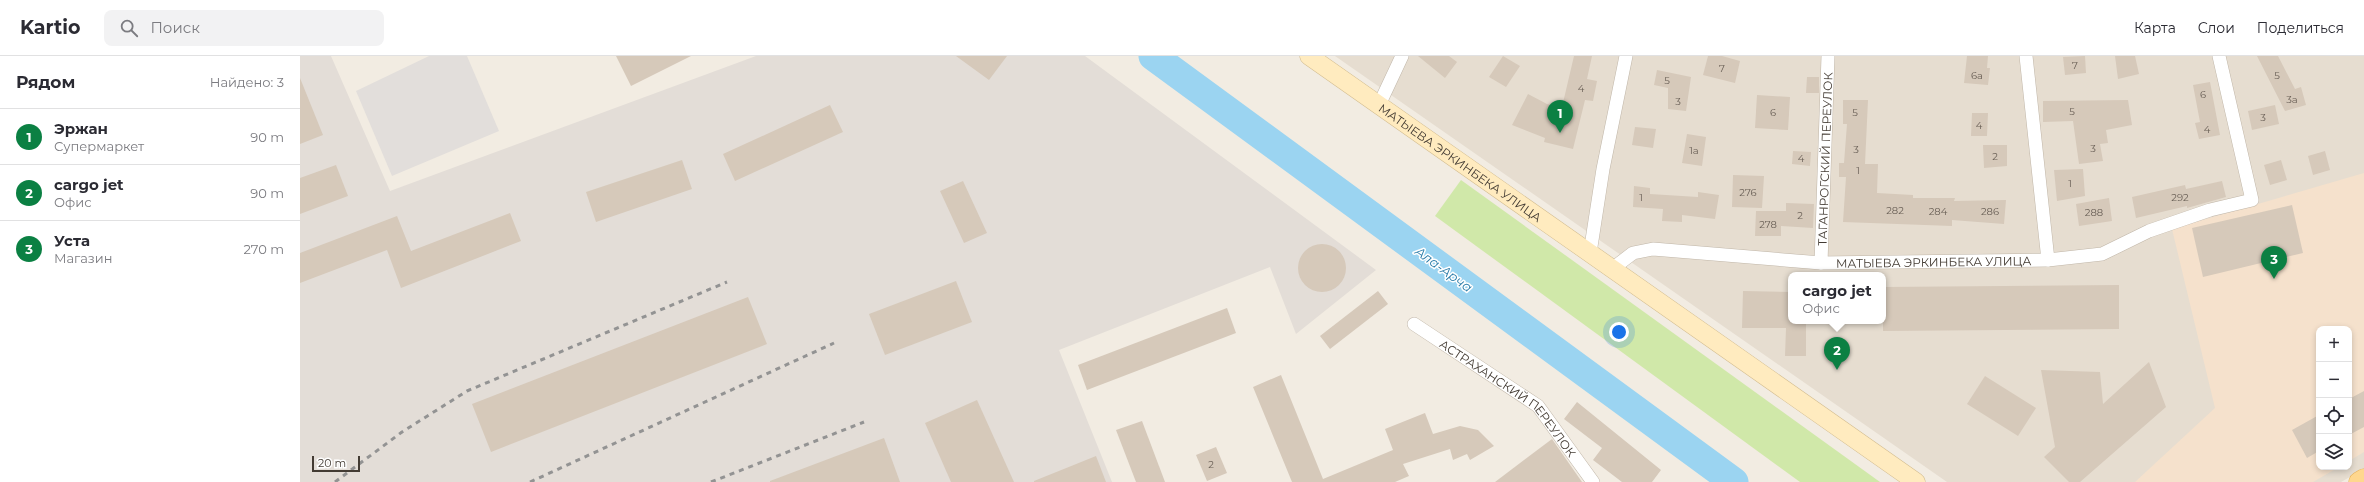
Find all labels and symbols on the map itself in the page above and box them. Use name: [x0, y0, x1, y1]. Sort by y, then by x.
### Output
house number: 7: [2072, 59, 2078, 72]
house number: 7: [1719, 62, 1725, 75]
house number: 6a: [1971, 69, 1983, 82]
house number: 5: [2274, 69, 2280, 82]
street label: ТАГАНРОГСКИЙ ПЕРЕУЛОК: [1814, 71, 1835, 246]
house number: 5: [1664, 74, 1670, 87]
house number: 4: [1578, 82, 1585, 95]
house number: 6: [2200, 88, 2206, 101]
house number: 3a: [2286, 93, 2298, 106]
house number: 3: [1675, 95, 1681, 108]
street label: МАТЫЕВА ЭРКИНБЕКА УЛИЦА: [1376, 100, 1545, 225]
pin: 1: [1547, 100, 1573, 133]
house number: 5: [2069, 105, 2075, 118]
house number: 6: [1770, 106, 1776, 119]
house number: 5: [1852, 106, 1858, 119]
house number: 3: [2260, 111, 2266, 124]
house number: 4: [1976, 119, 1983, 132]
house number: 4: [2204, 123, 2211, 136]
house number: 3: [2090, 142, 2096, 155]
house number: 3: [1853, 143, 1859, 156]
house number: 1a: [1689, 144, 1699, 157]
house number: 2: [1992, 150, 1998, 163]
house number: 4: [1798, 152, 1805, 165]
house number: 1: [1856, 164, 1860, 177]
house number: 1: [2068, 177, 2072, 190]
house number: 276: [1739, 186, 1757, 199]
house number: 1: [1639, 191, 1643, 204]
house number: 292: [2171, 191, 2189, 204]
house number: 282: [1886, 204, 1904, 217]
house number: 284: [1929, 205, 1948, 218]
house number: 286: [1981, 205, 1999, 218]
house number: 288: [2085, 206, 2103, 219]
house number: 2: [1797, 209, 1803, 222]
house number: 278: [1759, 218, 1777, 231]
water label: Ала-Арча: [1411, 242, 1476, 295]
pin: 3: [2261, 246, 2287, 279]
street label: МАТЫЕВА ЭРКИНБЕКА УЛИЦА: [1836, 253, 2032, 270]
your location: [1609, 322, 1629, 342]
street label: АСТРАХАНСКИЙ ПЕРЕУЛОК: [1437, 336, 1580, 460]
pin: 2: [1824, 337, 1850, 370]
scale bar: [312, 454, 360, 473]
house number: 2: [1208, 458, 1214, 471]

